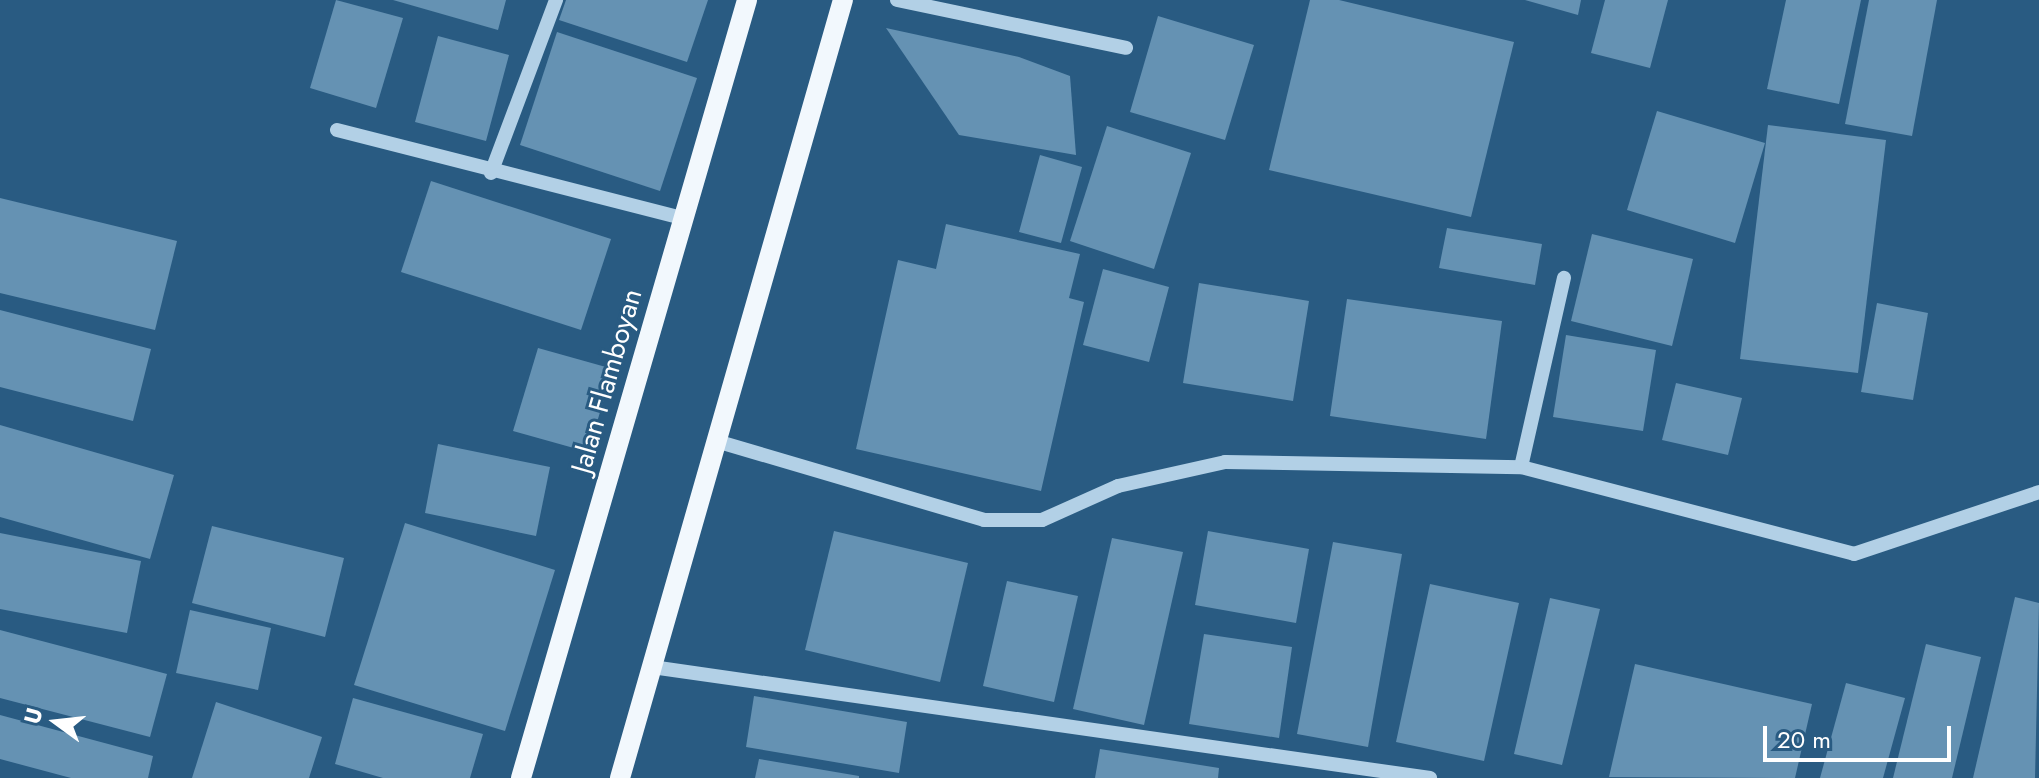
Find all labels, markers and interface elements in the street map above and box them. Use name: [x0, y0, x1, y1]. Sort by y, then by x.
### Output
street label: Jalan Flamboyan: [565, 285, 649, 477]
north arrow: [16, 682, 96, 762]
text: U: [15, 704, 50, 727]
scale bar: [1767, 710, 1955, 760]
text: 20 m: [1777, 722, 1831, 757]

